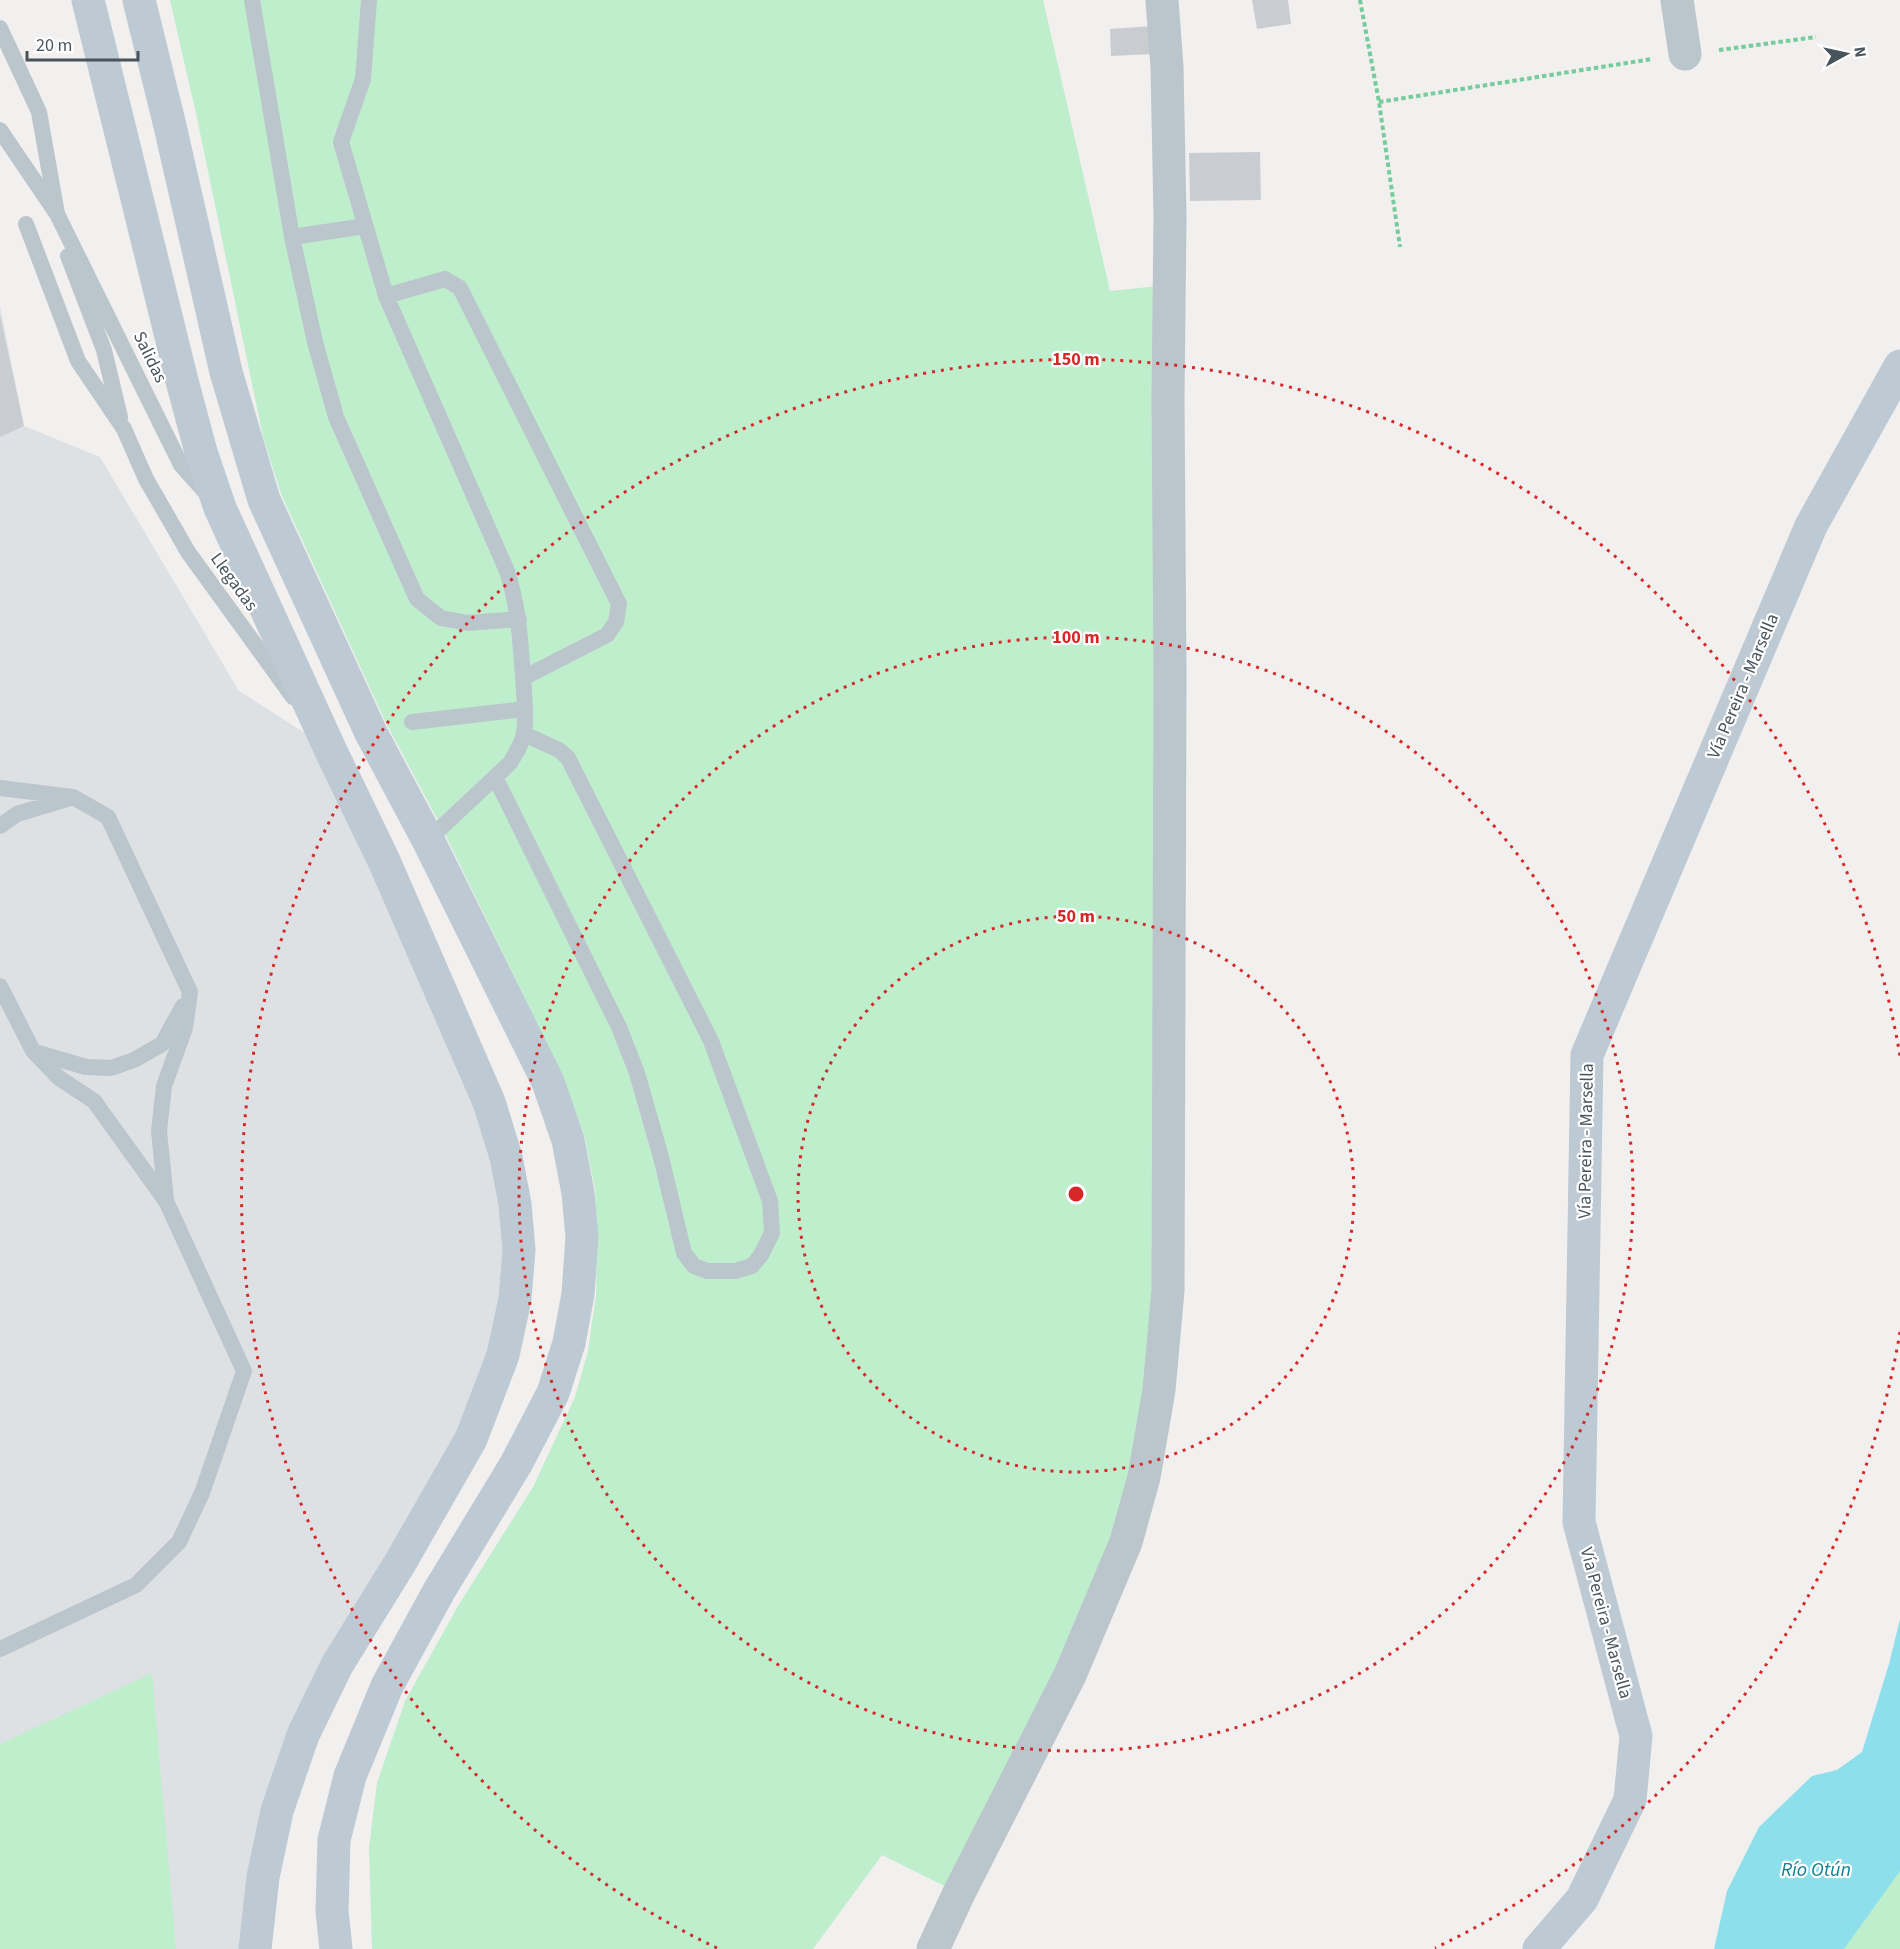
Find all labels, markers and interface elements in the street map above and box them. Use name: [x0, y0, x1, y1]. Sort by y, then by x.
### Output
scale bar: [27, 24, 138, 62]
north arrow: [1816, 24, 1876, 84]
text: 20 m: [36, 33, 72, 58]
text: N: [1848, 45, 1871, 59]
street label: Salidas: [127, 327, 173, 387]
text: 150 m: [1052, 347, 1100, 372]
street label: Llegadas: [204, 548, 264, 616]
street label: Vía Pereira - Marsella: [1701, 610, 1785, 762]
text: 100 m: [1052, 625, 1100, 650]
text: 50 m: [1057, 904, 1095, 929]
street label: Vía Pereira - Marsella: [1572, 1063, 1600, 1219]
centre of rings: [1066, 1184, 1086, 1204]
street label: Vía Pereira - Marsella: [1574, 1545, 1638, 1701]
water label: Río Otún: [1781, 1856, 1851, 1884]

